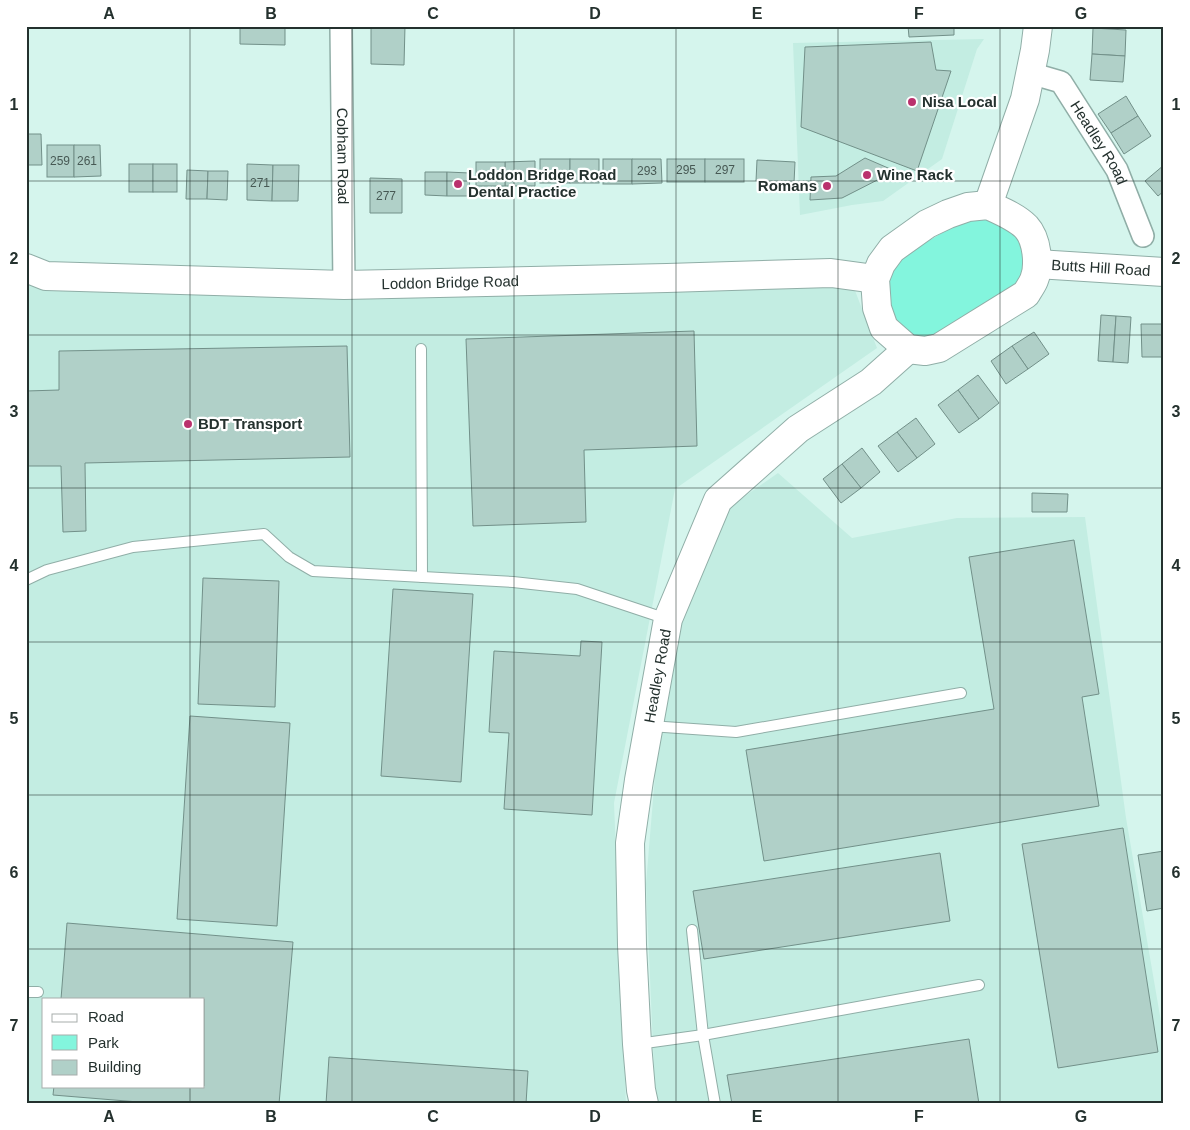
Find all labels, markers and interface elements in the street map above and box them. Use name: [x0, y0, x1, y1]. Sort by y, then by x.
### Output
text: A: [103, 5, 115, 22]
text: B: [265, 5, 277, 22]
text: C: [427, 5, 439, 22]
text: D: [589, 5, 601, 22]
text: E: [752, 5, 763, 22]
text: F: [914, 5, 924, 22]
text: G: [1075, 5, 1087, 22]
place label: Nisa Local: [922, 93, 997, 110]
text: 1: [10, 96, 19, 113]
marker: Nisa Local: [906, 96, 918, 108]
text: 1: [1172, 96, 1181, 113]
street label: Headley Road: [1067, 98, 1131, 187]
street label: Cobham Road: [334, 108, 352, 204]
house number: 259: [50, 154, 70, 168]
house number: 261: [77, 154, 97, 168]
house number: 295: [676, 163, 696, 177]
house number: 297: [715, 163, 735, 177]
house number: 293: [637, 164, 657, 178]
place label: Loddon Bridge Road Dental Practice: [468, 166, 616, 200]
place label: Wine Rack: [877, 166, 953, 183]
marker: Wine Rack: [861, 169, 873, 181]
house number: 271: [250, 176, 270, 190]
place label: Romans: [758, 177, 817, 194]
marker: Loddon Bridge Road Dental Practice: [452, 178, 464, 190]
marker: Romans: [821, 180, 833, 192]
house number: 277: [376, 189, 396, 203]
text: 2: [10, 250, 19, 267]
text: 2: [1172, 250, 1181, 267]
street label: Butts Hill Road: [1051, 256, 1151, 279]
street label: Loddon Bridge Road: [381, 272, 519, 292]
text: 3: [10, 403, 19, 420]
text: 3: [1172, 403, 1181, 420]
place label: BDT Transport: [198, 415, 302, 432]
marker: BDT Transport: [182, 418, 194, 430]
text: 4: [10, 557, 19, 574]
text: 4: [1172, 557, 1181, 574]
street label: Headley Road: [640, 628, 674, 724]
text: 5: [10, 710, 19, 727]
text: 5: [1172, 710, 1181, 727]
text: 6: [10, 864, 19, 881]
text: 6: [1172, 864, 1181, 881]
legend: [42, 998, 205, 1088]
text: Road: [88, 1008, 124, 1025]
text: 7: [10, 1017, 19, 1034]
text: 7: [1172, 1017, 1181, 1034]
text: Park: [88, 1034, 119, 1051]
text: Building: [88, 1058, 141, 1075]
text: A: [103, 1108, 115, 1125]
text: B: [265, 1108, 277, 1125]
text: C: [427, 1108, 439, 1125]
text: D: [589, 1108, 601, 1125]
text: E: [752, 1108, 763, 1125]
text: F: [914, 1108, 924, 1125]
text: G: [1075, 1108, 1087, 1125]

